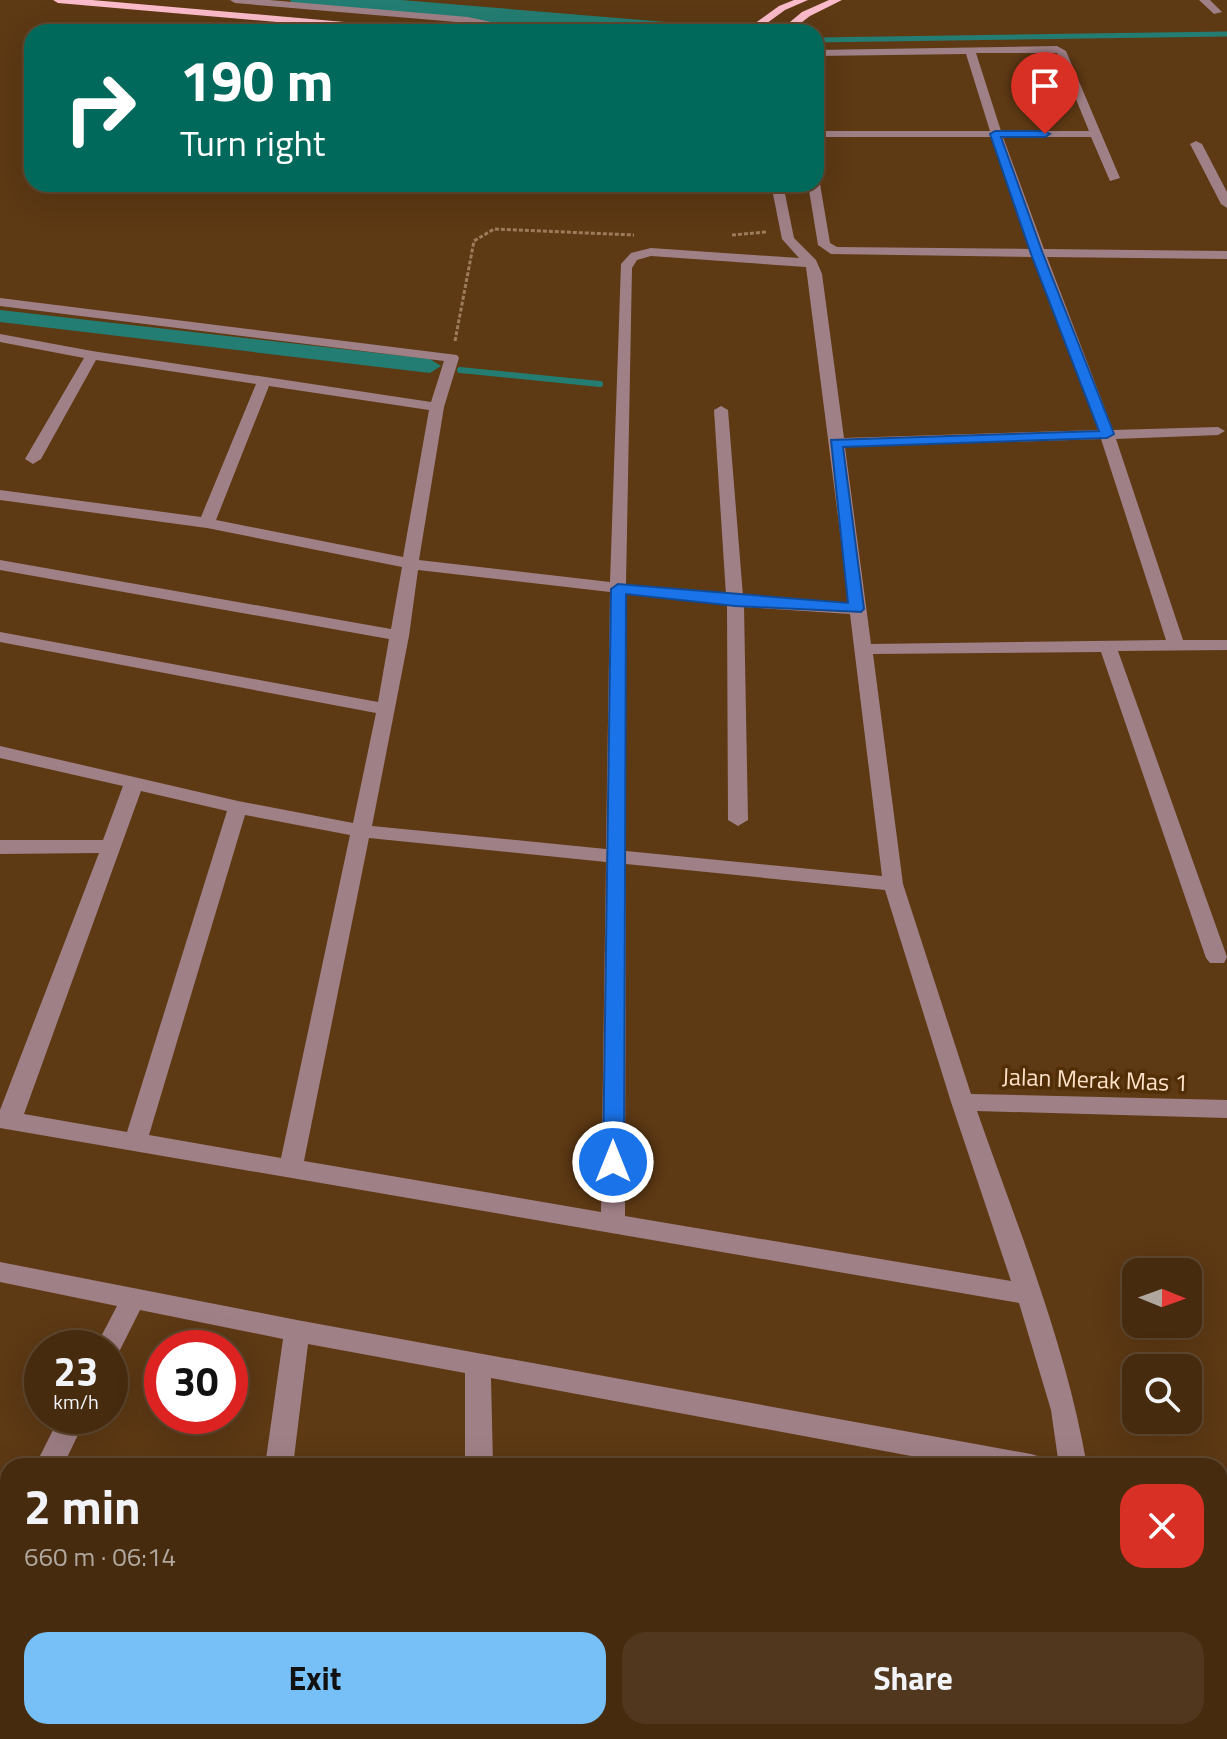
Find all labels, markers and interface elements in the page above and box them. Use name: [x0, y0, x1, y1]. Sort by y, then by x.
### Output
text: 190 m: [180, 38, 333, 123]
pin: [1011, 52, 1079, 134]
icon: right: [48, 56, 152, 160]
icon: arrive: [1023, 64, 1067, 108]
text: Turn right: [180, 115, 325, 170]
street label: Jalan Merak Mas 1: [1001, 1058, 1189, 1100]
position arrow: [571, 1120, 655, 1204]
north arrow: [1122, 1258, 1202, 1338]
map controls: [1122, 1258, 1202, 1434]
speed limit sign: 30: [144, 1330, 248, 1434]
text: 23: [54, 1341, 98, 1402]
button: search: [1122, 1354, 1202, 1434]
text: km/h: [53, 1386, 99, 1417]
text: 2 min: [24, 1470, 141, 1543]
button: close: [1120, 1484, 1204, 1568]
text: 660 m · 06:14: [24, 1537, 176, 1576]
button: Exit: [24, 1632, 606, 1724]
button: Share: [622, 1632, 1204, 1724]

